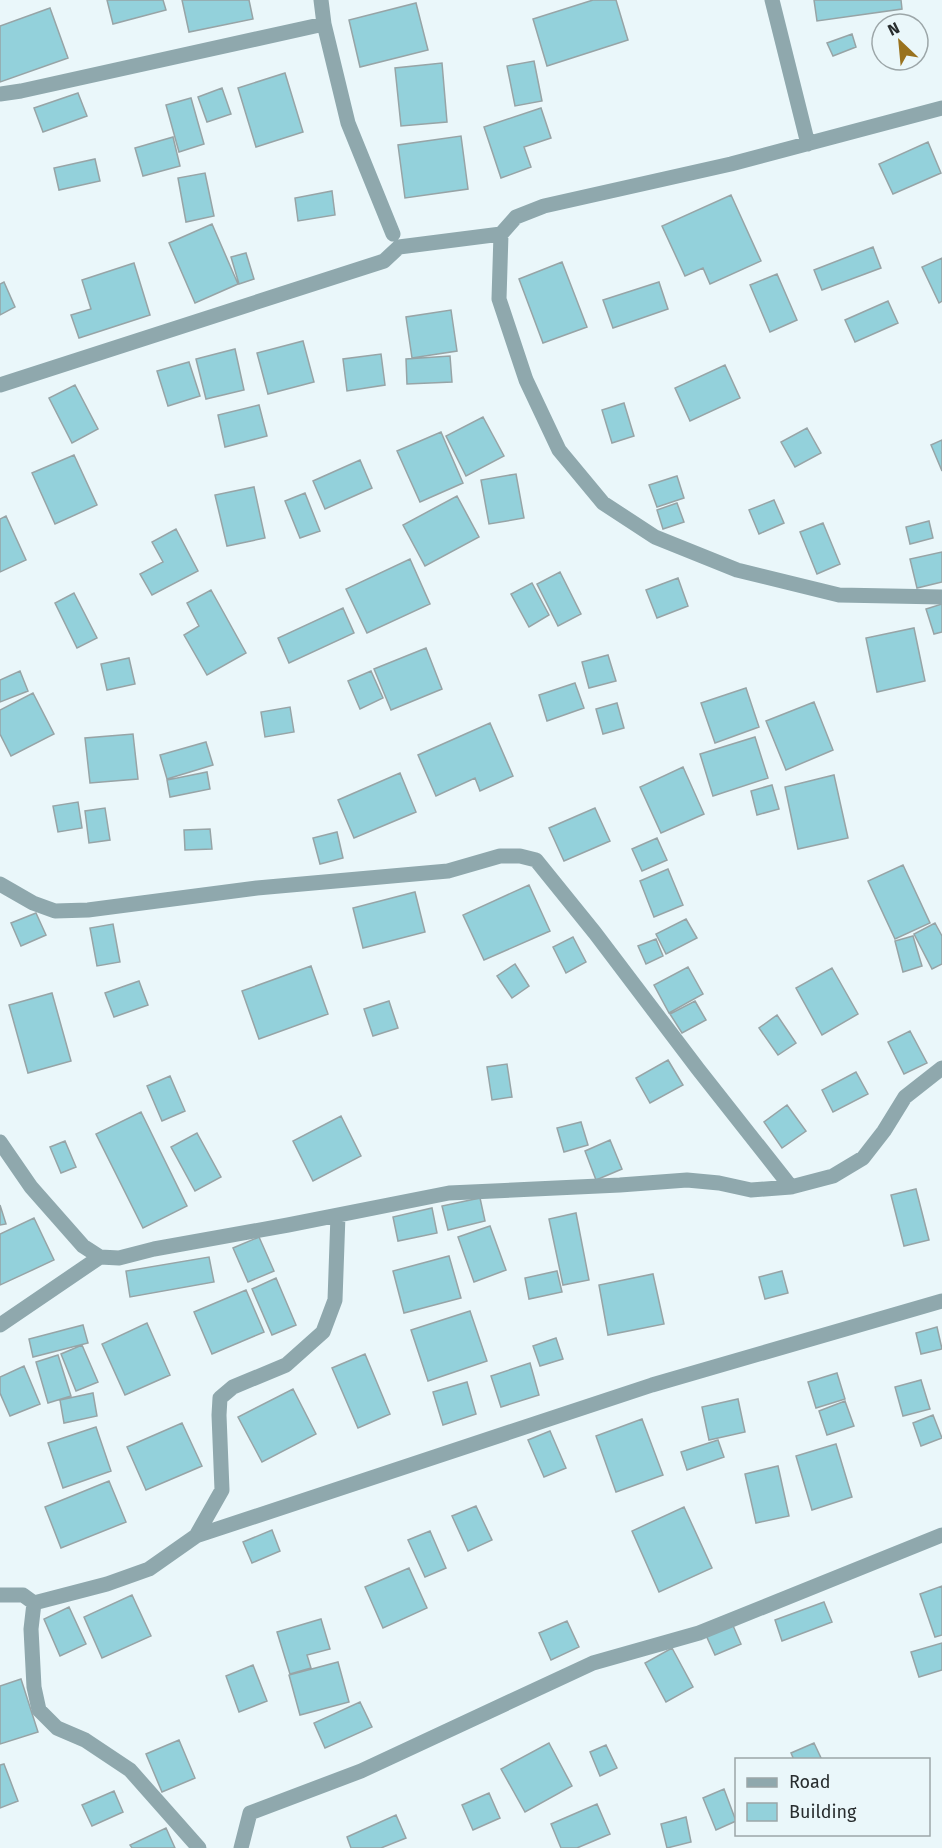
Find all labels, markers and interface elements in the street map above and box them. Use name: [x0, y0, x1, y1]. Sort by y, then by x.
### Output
north arrow: [870, 12, 930, 72]
text: N: [885, 18, 903, 40]
legend: [735, 1758, 930, 1836]
text: Road: [789, 1771, 831, 1793]
text: Building: [789, 1801, 857, 1823]

